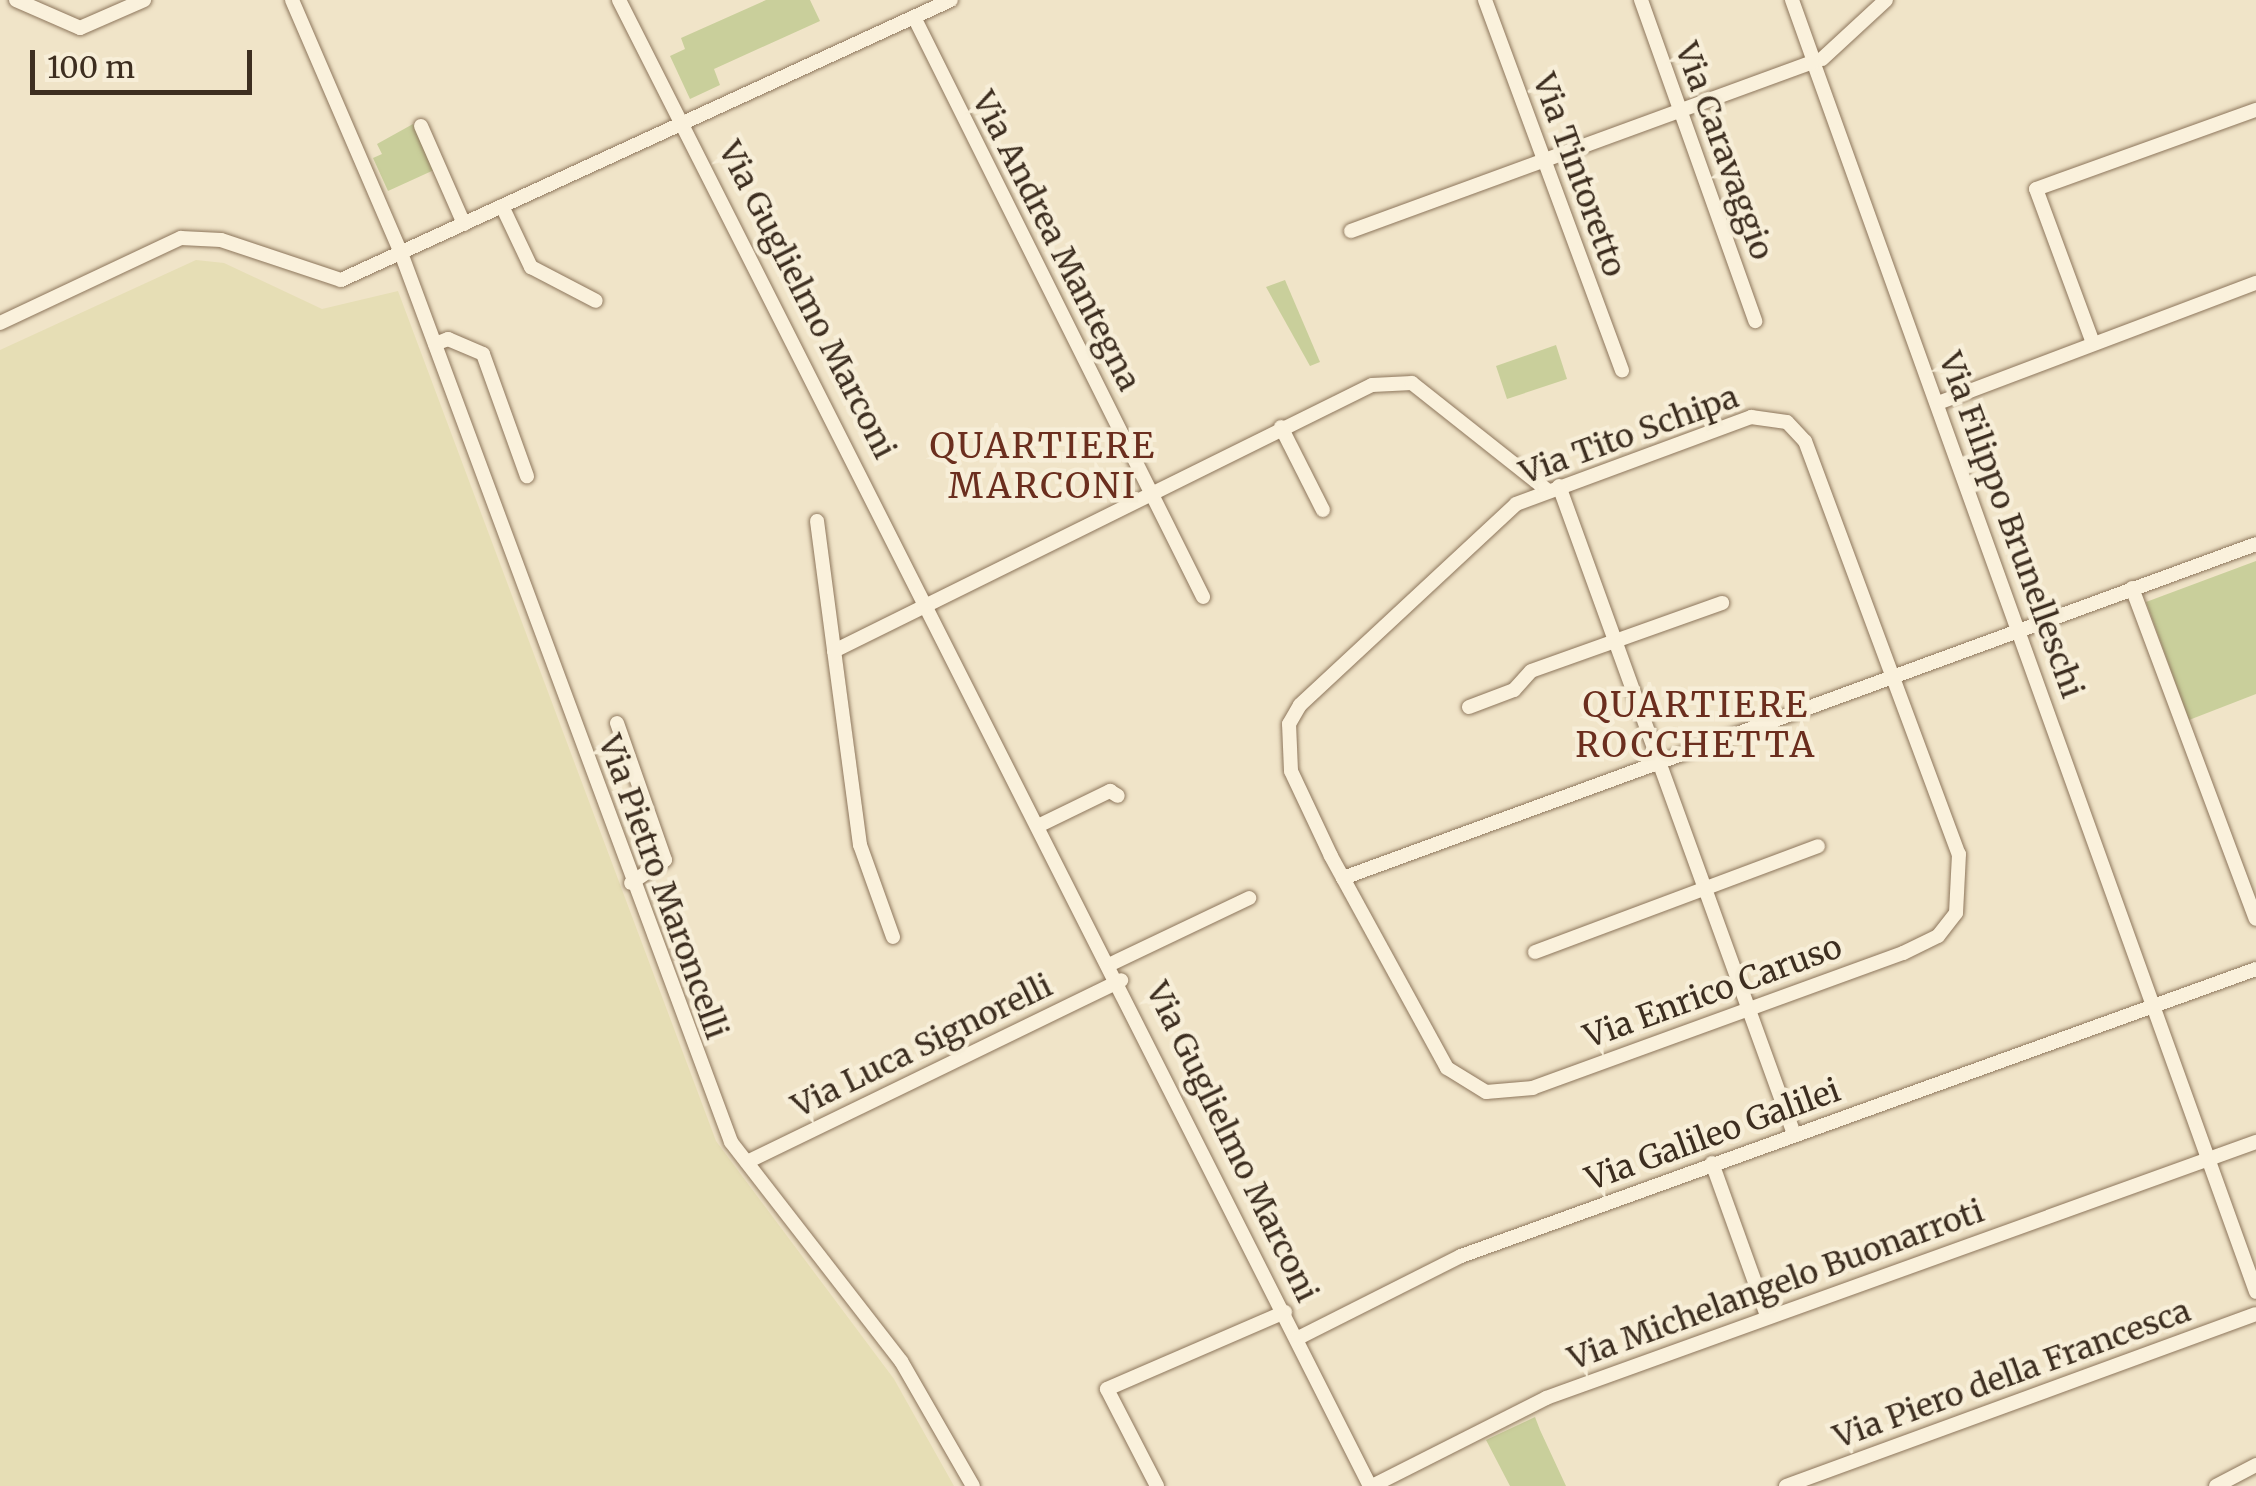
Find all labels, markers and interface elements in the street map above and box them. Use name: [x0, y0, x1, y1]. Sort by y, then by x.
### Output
scale bar: [35, 30, 258, 92]
street label: Via Caravaggio: [1667, 37, 1781, 265]
text: 100 m: [47, 48, 135, 86]
street label: Via Tintoretto: [1524, 68, 1634, 282]
street label: Via Andrea Mantegna: [964, 85, 1148, 397]
street label: Via Guglielmo Marconi: [710, 135, 904, 465]
street label: Via Filippo Brunelleschi: [1931, 347, 2091, 703]
street label: Via Tito Schipa: [1514, 378, 1744, 492]
district label: QUARTIERE MARCONI: [929, 425, 1157, 507]
district label: QUARTIERE ROCCHETTA: [1575, 684, 1817, 766]
street label: Via Pietro Maroncelli: [590, 730, 736, 1044]
street label: Via Enrico Caruso: [1579, 928, 1847, 1056]
street label: Via Luca Signorelli: [786, 966, 1058, 1126]
street label: Via Guglielmo Marconi: [1138, 976, 1326, 1308]
street label: Via Galileo Galilei: [1581, 1071, 1845, 1199]
street label: Via Michelangelo Buonarroti: [1563, 1192, 1989, 1378]
street label: Via Piero della Francesca: [1828, 1291, 2196, 1457]

